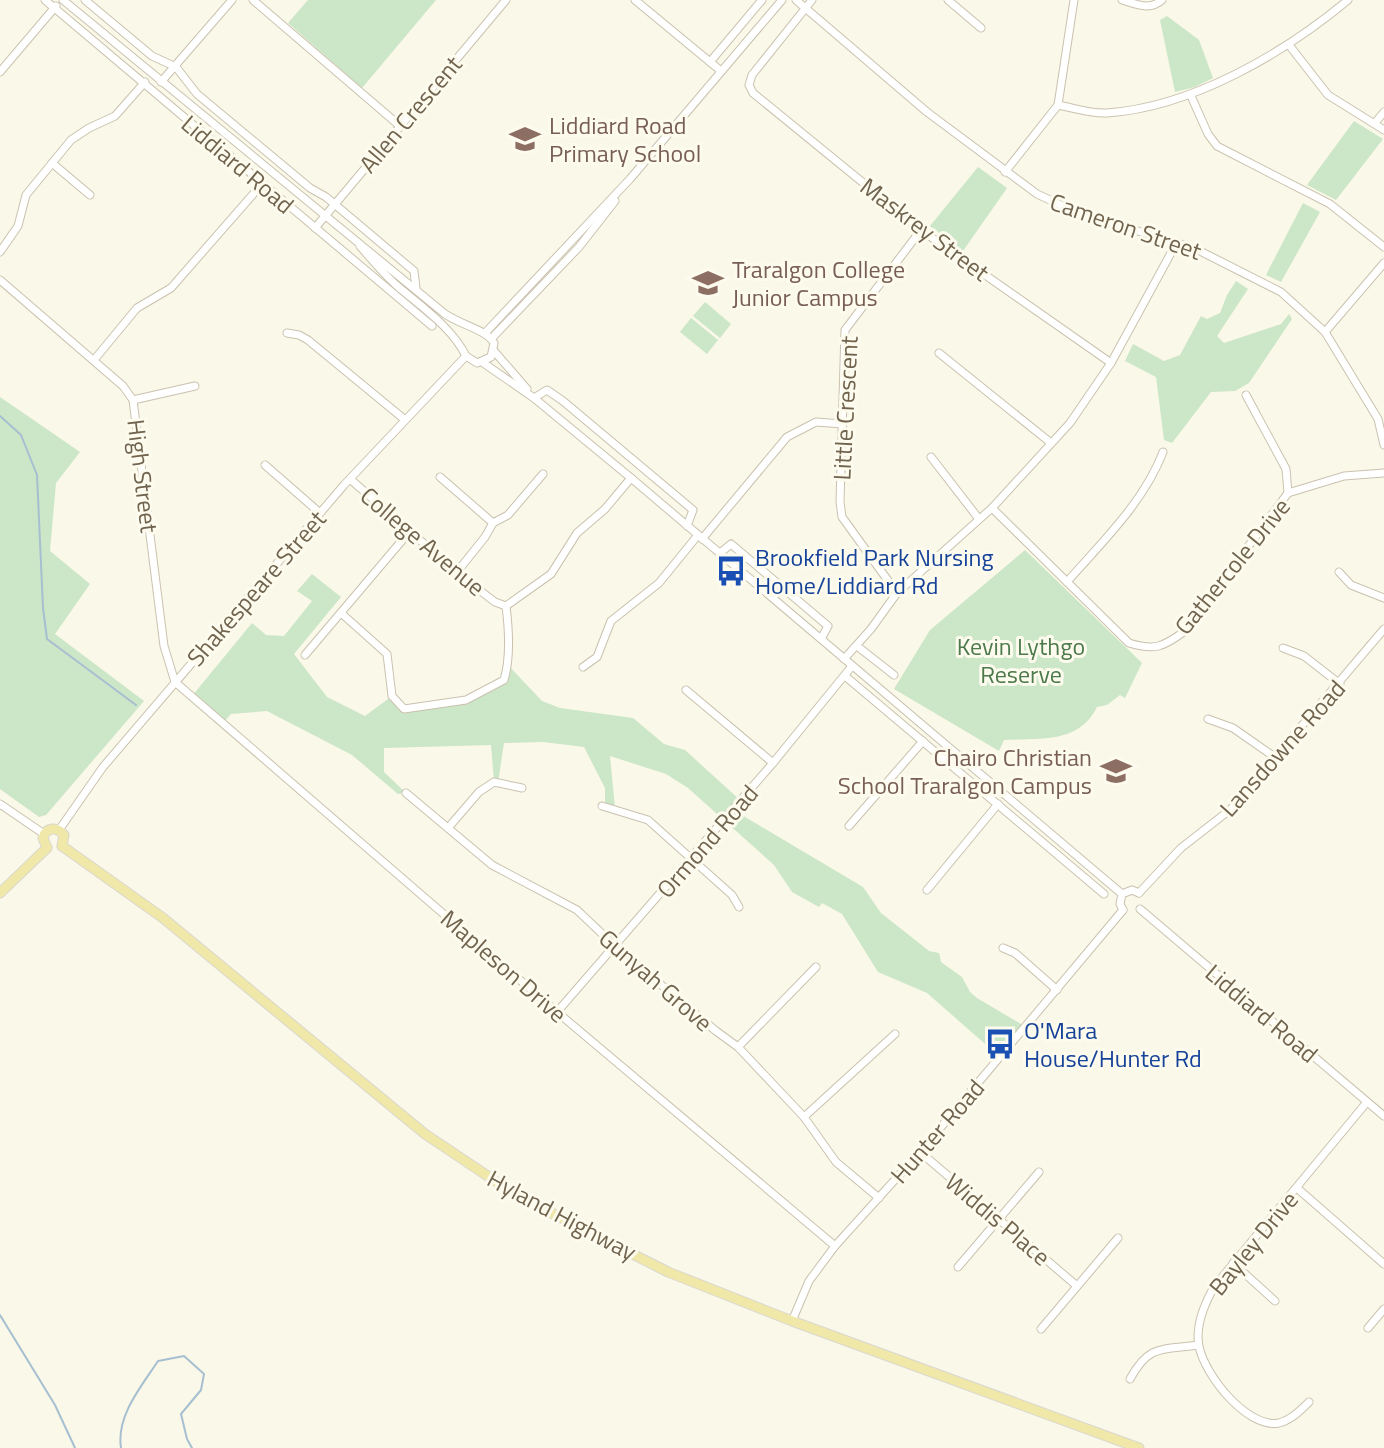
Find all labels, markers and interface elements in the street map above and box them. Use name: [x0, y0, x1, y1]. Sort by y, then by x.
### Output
street label: Allen Crescent: [350, 47, 470, 181]
street label: Liddiard Road: [174, 106, 302, 222]
place label: Liddiard Road Primary School: [549, 107, 701, 171]
school or university icon: Liddiard Road Primary School: [508, 122, 542, 156]
street label: Maskrey Street: [853, 168, 998, 290]
street label: Cameron Street: [1045, 183, 1207, 269]
place label: Traralgon College Junior Campus: [732, 251, 905, 315]
school or university icon: Traralgon College Junior Campus: [691, 266, 725, 300]
street label: Little Crescent: [823, 334, 867, 481]
street label: High Street: [118, 417, 168, 535]
street label: College Avenue: [353, 478, 493, 604]
street label: Gathercole Drive: [1166, 490, 1298, 642]
street label: Shakespeare Street: [178, 502, 334, 674]
place label: Brookfield Park Nursing Home/Liddiard Rd: [755, 539, 994, 603]
bus stop icon: Brookfield Park Nursing Home/Liddiard Rd: [714, 554, 748, 588]
park label: Kevin Lythgo Reserve: [957, 628, 1085, 692]
street label: Lansdowne Road: [1211, 672, 1353, 824]
place label: Chairo Christian School Traralgon Campus: [838, 739, 1092, 803]
school or university icon: Chairo Christian School Traralgon Campus: [1099, 754, 1133, 788]
street label: Ormond Road: [648, 776, 766, 906]
street label: Mapleson Drive: [433, 901, 575, 1031]
street label: Gunyah Grove: [591, 920, 721, 1040]
street label: Liddiard Road: [1198, 955, 1326, 1071]
place label: O'Mara House/Hunter Rd: [1024, 1012, 1202, 1076]
bus stop icon: O'Mara House/Hunter Rd: [983, 1027, 1017, 1061]
street label: Hunter Road: [881, 1071, 993, 1191]
street label: Hyland Highway: [481, 1161, 643, 1270]
street label: Widdis Place: [937, 1164, 1059, 1274]
street label: Bayley Drive: [1200, 1183, 1306, 1303]

